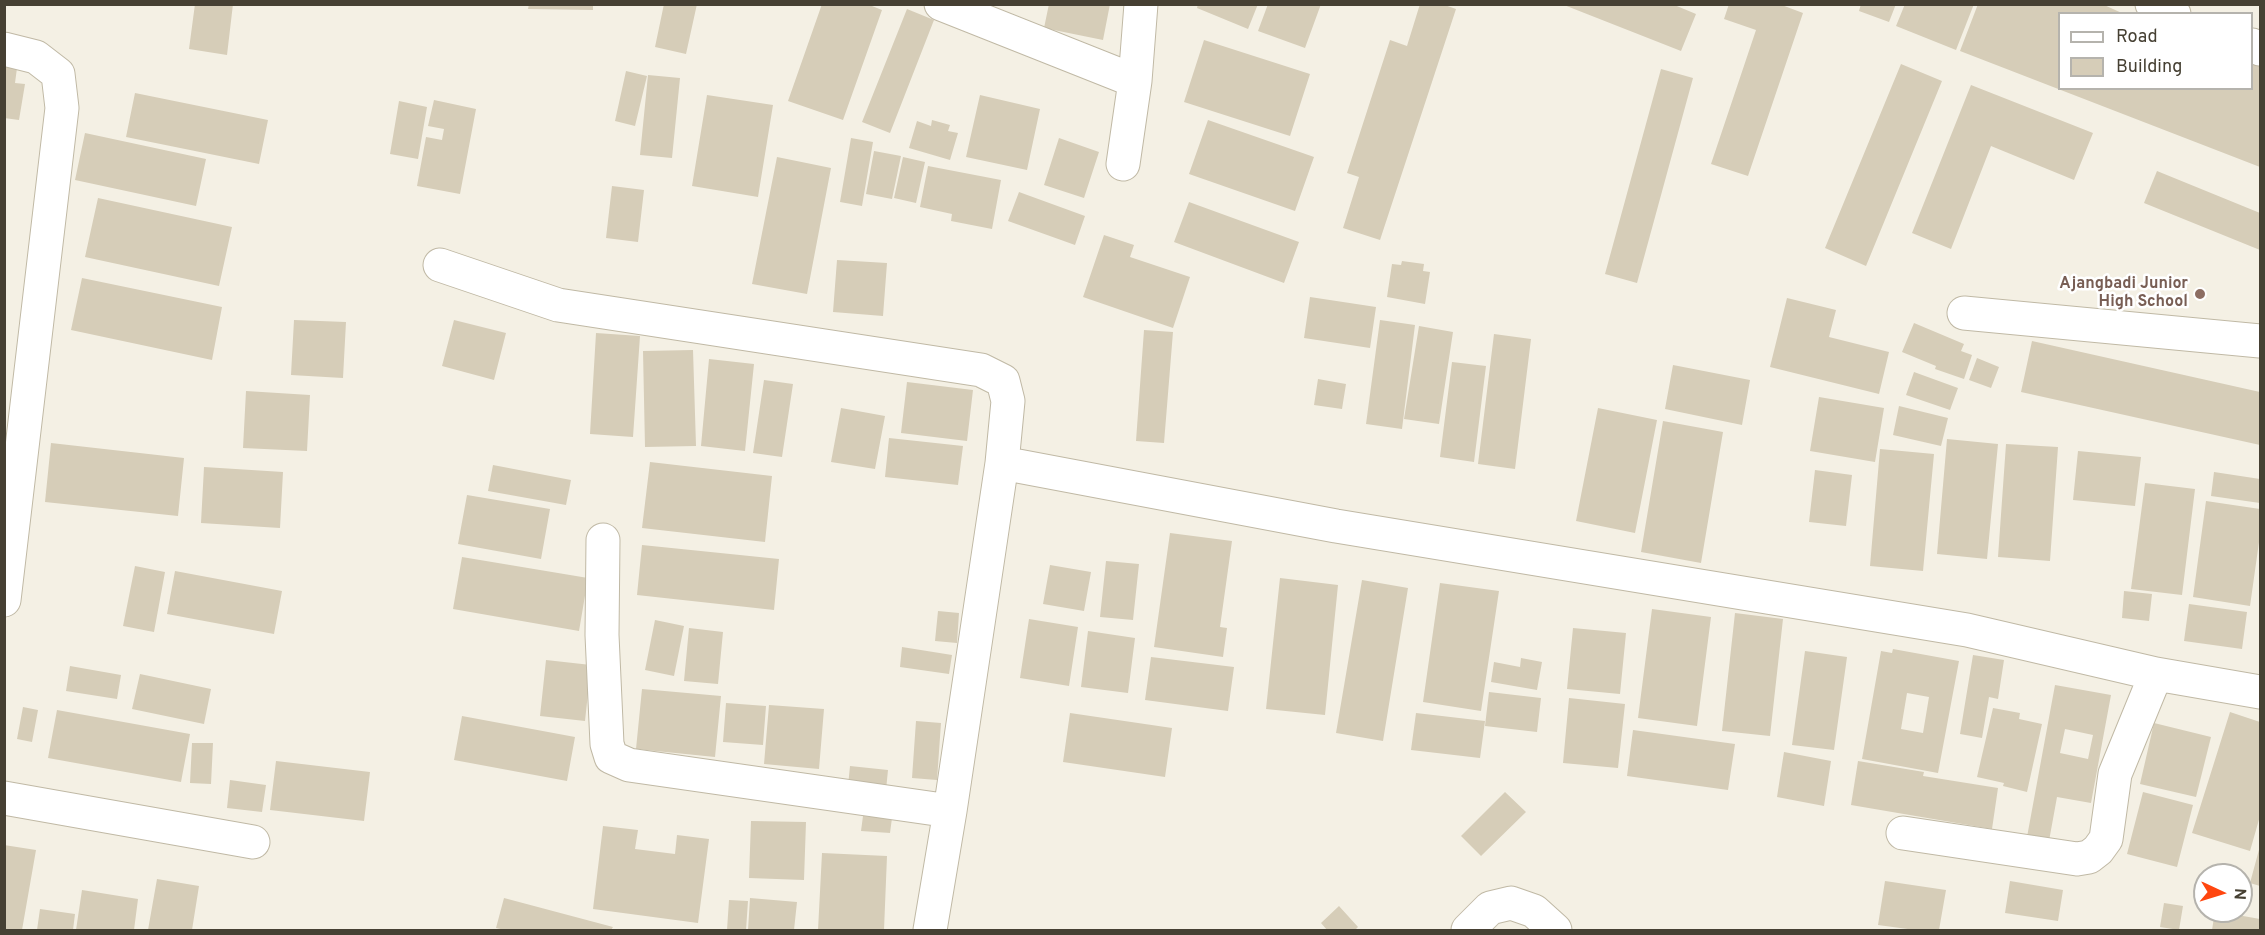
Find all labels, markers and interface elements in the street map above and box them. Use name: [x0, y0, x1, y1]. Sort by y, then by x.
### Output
legend: [2058, 12, 2253, 90]
text: Road: [2116, 26, 2158, 49]
text: Building: [2116, 56, 2182, 79]
place label: Ajangbadi Junior High School: [2059, 275, 2188, 313]
marker: Ajangbadi Junior High School: [2193, 287, 2207, 301]
north arrow: [2193, 863, 2253, 923]
text: N: [2229, 888, 2249, 901]

